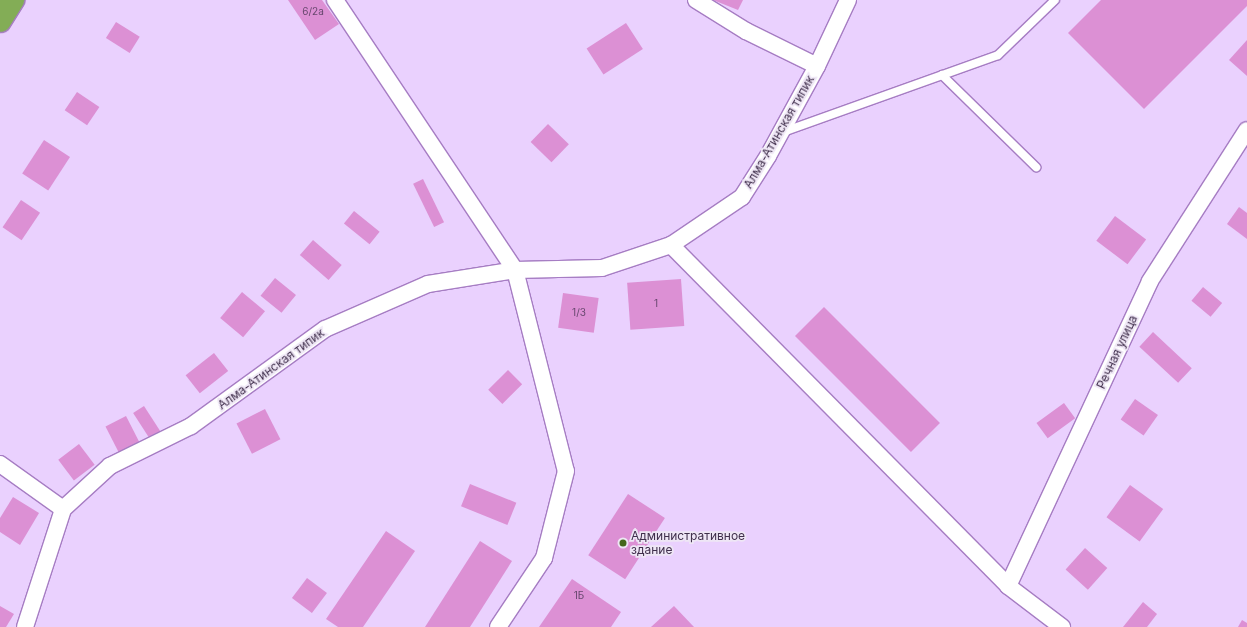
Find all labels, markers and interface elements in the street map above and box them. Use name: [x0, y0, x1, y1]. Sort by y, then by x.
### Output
house number: 6/2а: [302, 6, 324, 18]
street label: Алма-Атинская типик: [741, 73, 817, 191]
house number: 1: [654, 298, 658, 310]
house number: 1/3: [572, 307, 586, 319]
street label: Речная улица: [1094, 313, 1140, 391]
street label: Алма-Атинская типик: [215, 326, 327, 412]
place label: Административное здание: [631, 529, 745, 557]
marker: Административное здание: [618, 538, 628, 548]
house number: 1Б: [574, 590, 584, 602]

